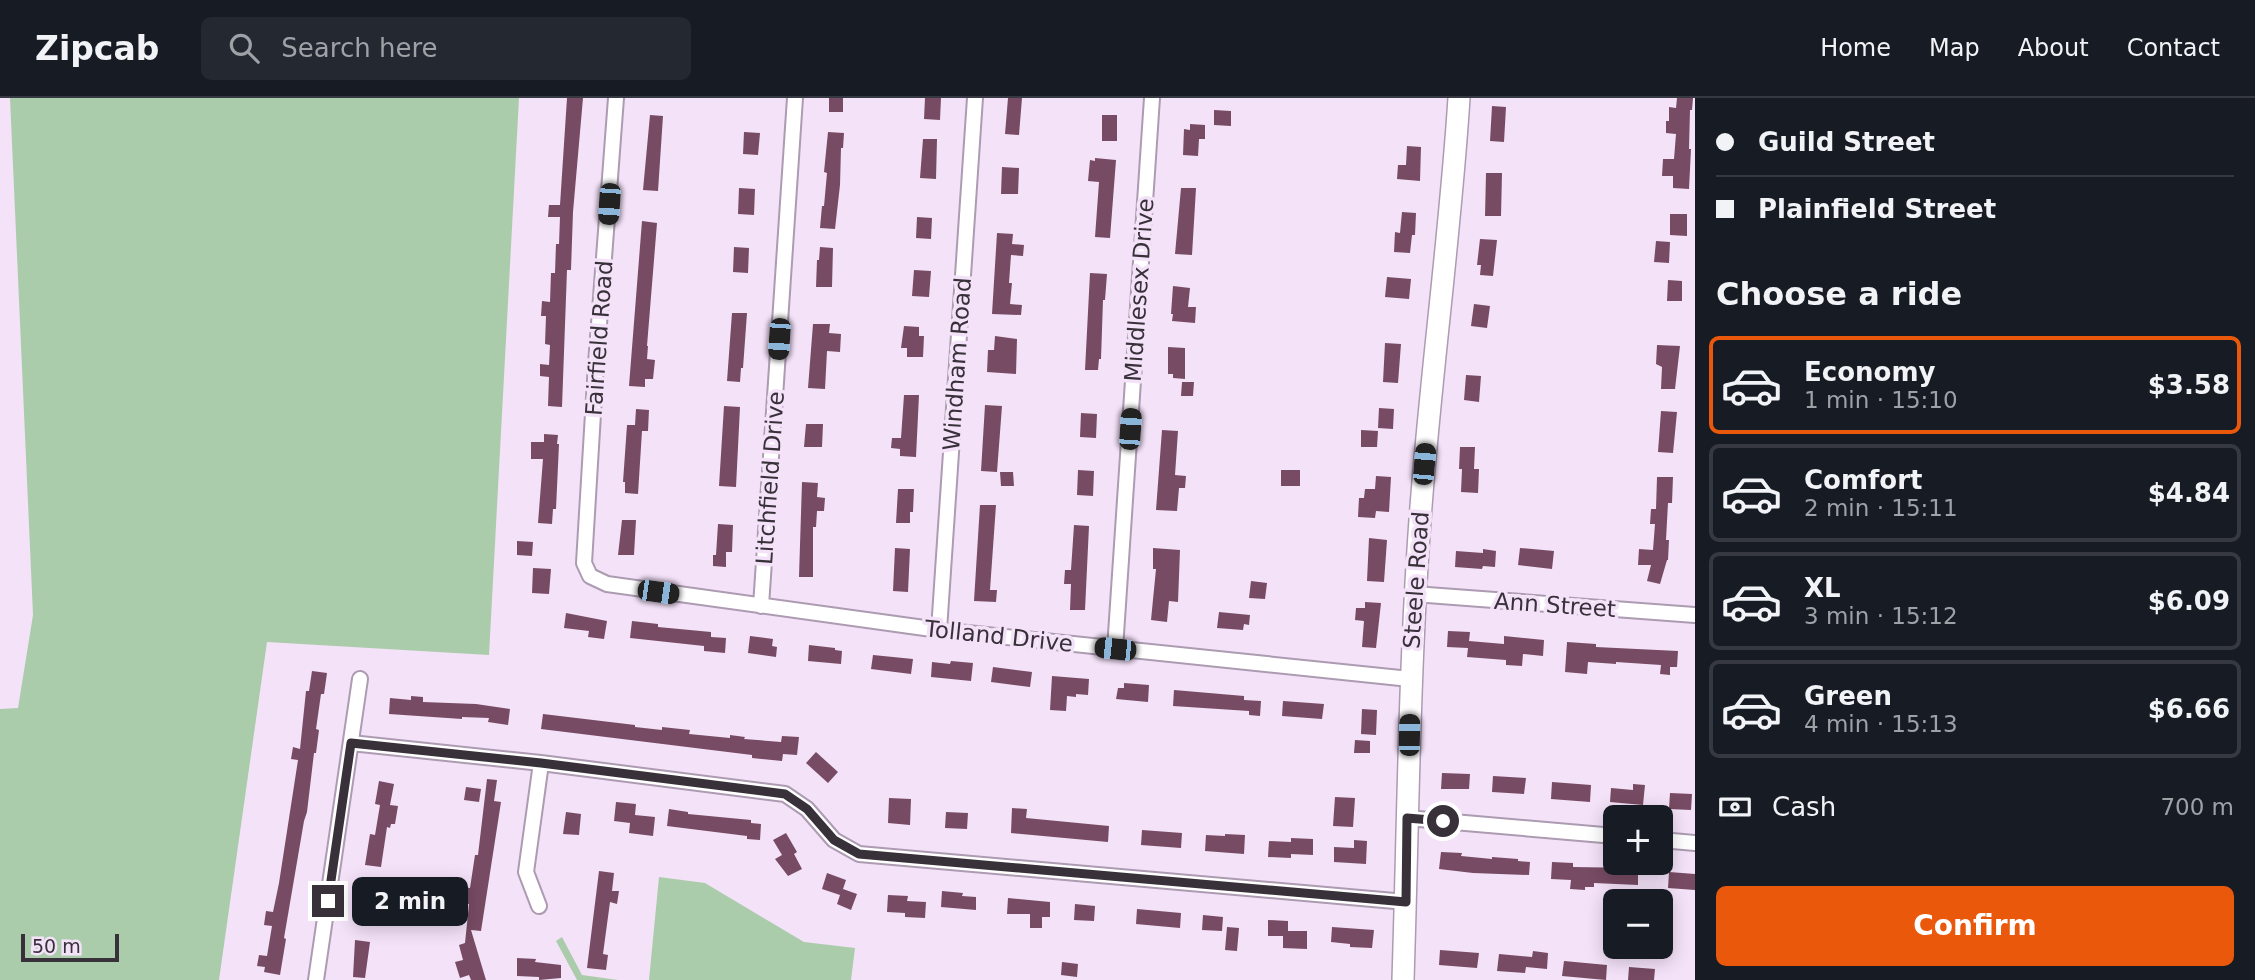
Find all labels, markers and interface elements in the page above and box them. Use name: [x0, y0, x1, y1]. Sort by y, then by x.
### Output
search box: [201, 17, 691, 80]
text: Zipcab: [35, 29, 159, 68]
icon: search: [225, 29, 263, 67]
text: Search here: [281, 33, 438, 63]
text: Home: [1820, 34, 1891, 62]
text: Map: [1929, 34, 1980, 62]
text: About: [2018, 34, 2089, 62]
text: Contact: [2127, 34, 2220, 62]
text: Guild Street: [1758, 127, 1935, 157]
car: [598, 182, 621, 226]
text: Plainfield Street: [1758, 194, 1996, 224]
street label: Middlesex Drive: [1120, 197, 1158, 383]
street label: Fairfield Road: [581, 259, 617, 417]
text: Choose a ride: [1716, 275, 1962, 313]
street label: Windham Road: [938, 276, 976, 452]
car: [768, 317, 791, 361]
icon: car: [1720, 354, 1783, 417]
text: Economy: [1804, 357, 1935, 387]
text: $3.58: [2148, 370, 2230, 400]
text: 1 min · 15:10: [1804, 387, 1958, 413]
street label: Litchfield Drive: [751, 390, 789, 566]
car: [1119, 407, 1142, 451]
car: [1412, 442, 1437, 486]
icon: car: [1720, 462, 1783, 525]
text: Comfort: [1804, 465, 1922, 495]
text: $4.84: [2148, 478, 2230, 508]
text: 2 min · 15:11: [1804, 495, 1958, 521]
street label: Steele Road: [1398, 511, 1434, 649]
icon: car: [1720, 570, 1783, 633]
text: XL: [1804, 573, 1841, 603]
car: [636, 579, 681, 605]
text: $6.09: [2148, 586, 2230, 616]
street label: Ann Street: [1493, 588, 1617, 622]
text: 3 min · 15:12: [1804, 603, 1958, 629]
street label: Tolland Drive: [923, 615, 1074, 657]
car: [1094, 636, 1137, 662]
icon: car: [1720, 678, 1783, 741]
text: Green: [1804, 681, 1892, 711]
text: $6.66: [2148, 694, 2230, 724]
text: 4 min · 15:13: [1804, 711, 1958, 737]
car: [1399, 714, 1420, 756]
icon: cash: [1716, 788, 1754, 826]
text: Cash: [1772, 792, 1836, 822]
text: 700 m: [2160, 794, 2234, 820]
route start: [1427, 805, 1459, 837]
map controls: [1603, 805, 1673, 959]
button: +: [1603, 805, 1673, 875]
callout: 2 min: [352, 876, 468, 926]
route end: [312, 885, 344, 917]
button: Confirm: [1716, 886, 2234, 966]
text: 2 min: [374, 888, 446, 914]
button: −: [1603, 889, 1673, 959]
scale bar: [21, 931, 119, 963]
text: 50 m: [32, 935, 81, 957]

